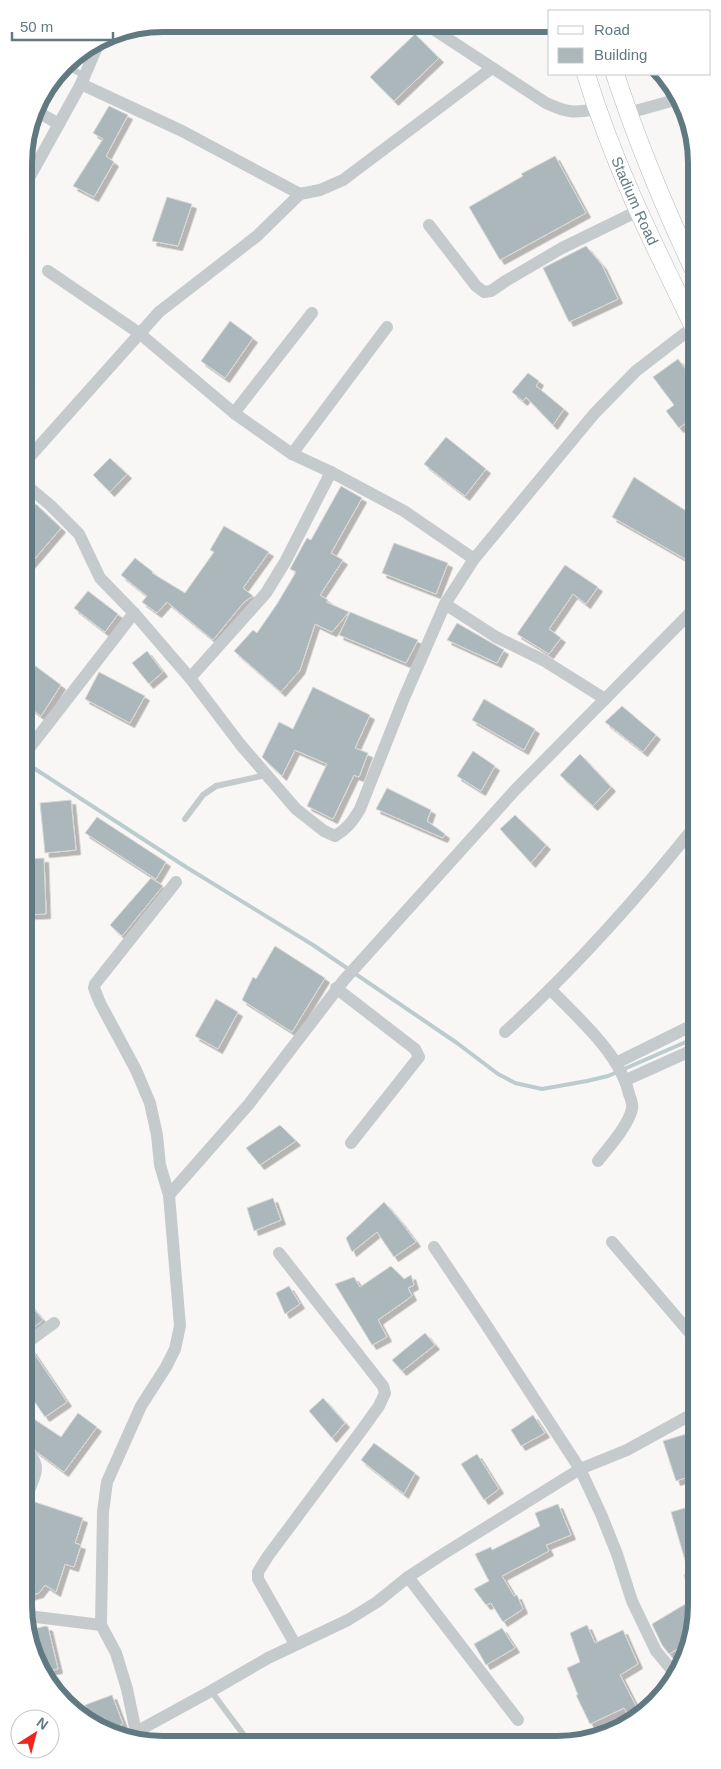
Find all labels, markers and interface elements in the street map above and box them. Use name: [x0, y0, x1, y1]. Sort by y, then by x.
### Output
scale bar: [12, 10, 114, 42]
legend: [548, 10, 711, 75]
text: 50 m: [20, 18, 53, 35]
text: Road: [594, 21, 630, 38]
text: Building: [594, 46, 647, 63]
street label: Stadium Road: [608, 154, 662, 248]
north arrow: [10, 1709, 60, 1759]
text: N: [34, 1714, 51, 1733]

